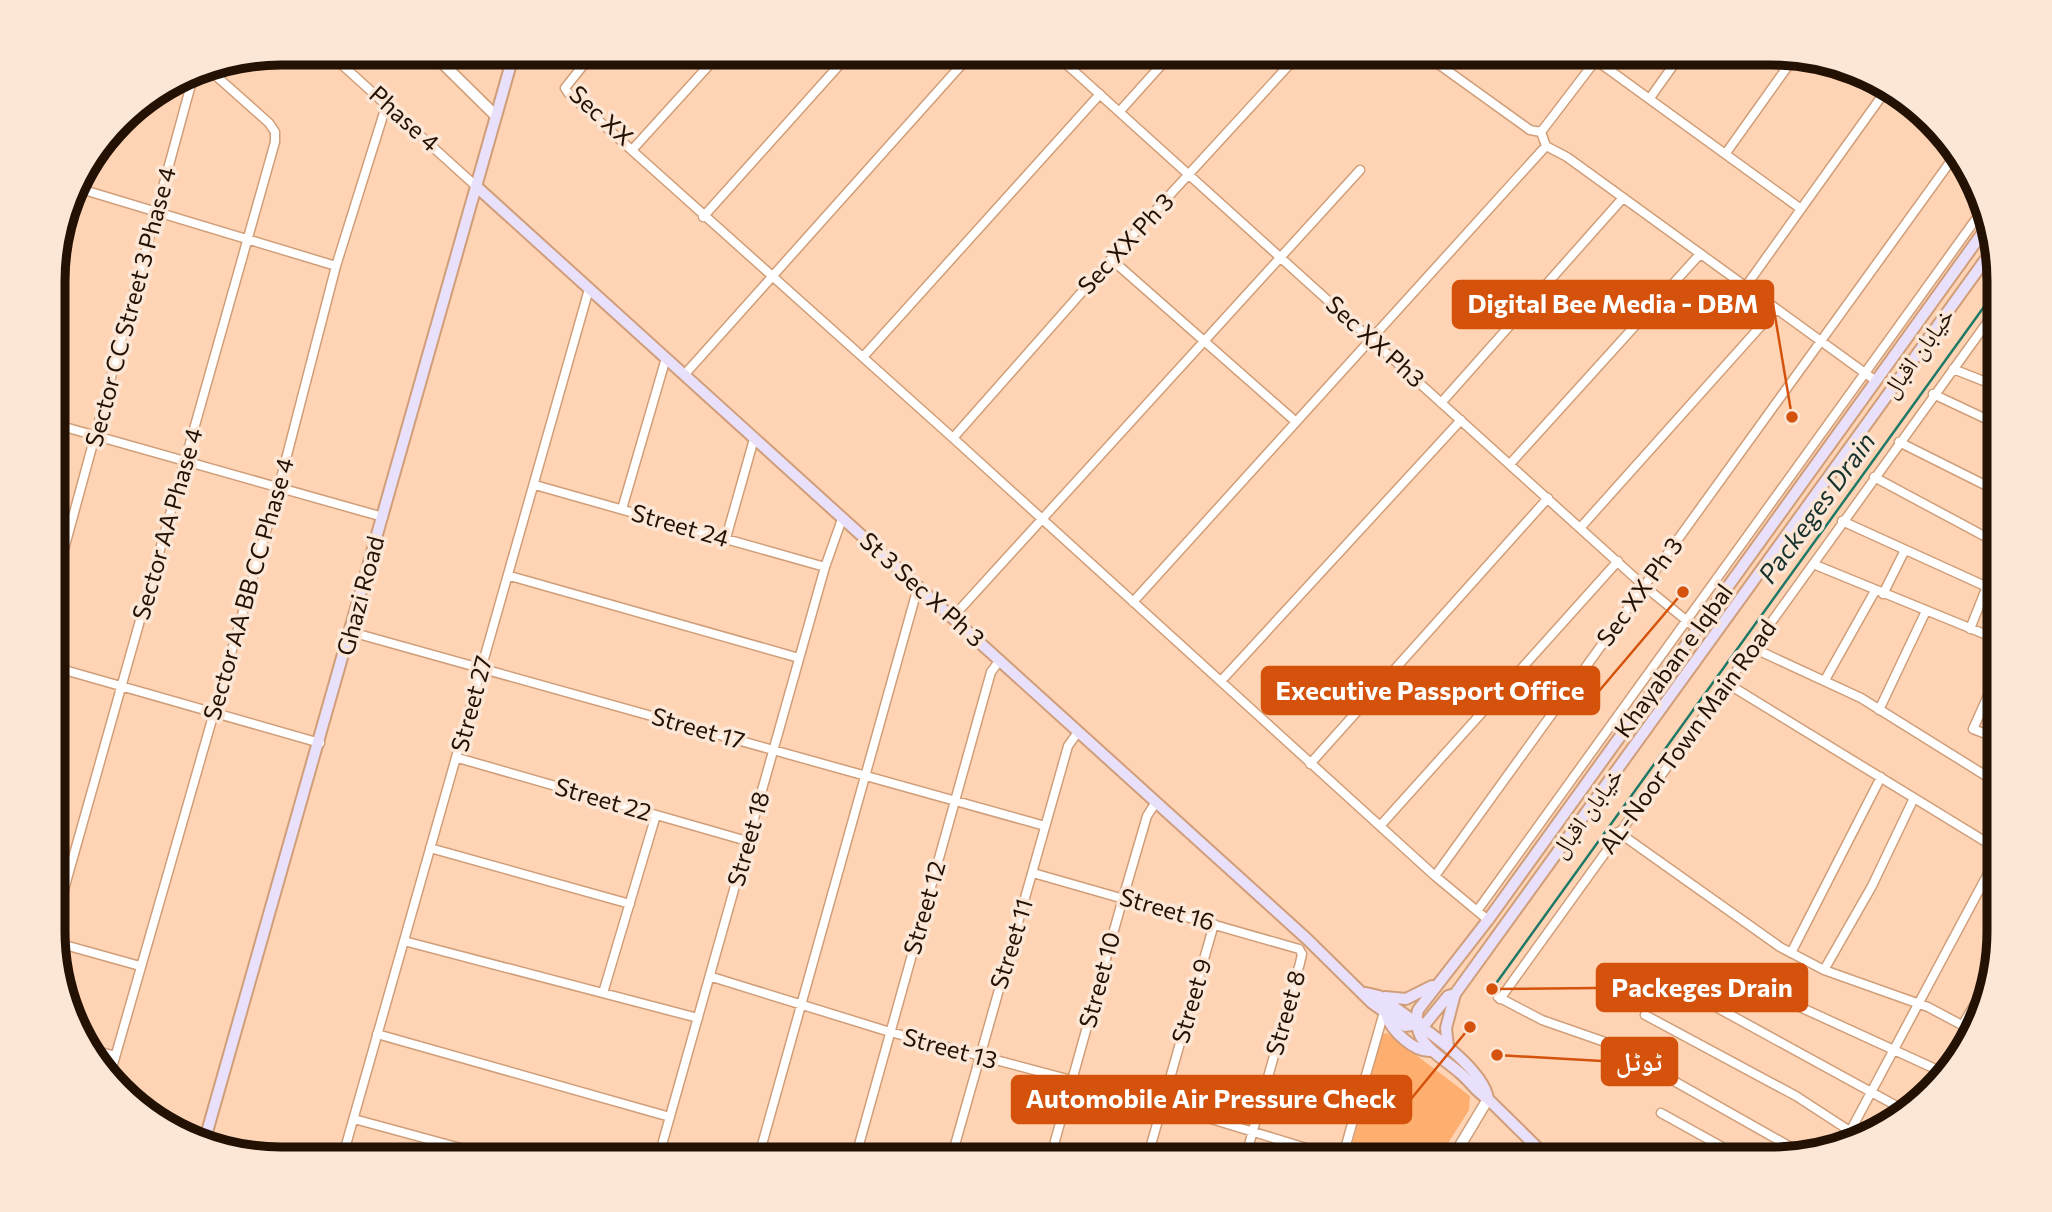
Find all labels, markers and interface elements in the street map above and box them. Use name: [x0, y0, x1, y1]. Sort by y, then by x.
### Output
street label: Phase 4: [364, 79, 446, 157]
street label: Sec XX: [564, 79, 640, 151]
street label: Sector CC Street 3 Phase 4: [78, 163, 181, 450]
street label: Sec XX Ph 3: [1071, 186, 1179, 299]
callout: Digital Bee Media - DBM: [1453, 281, 1773, 328]
text: Digital Bee Media - DBM: [1467, 287, 1759, 318]
street label: Sec XX Ph3: [1321, 289, 1431, 393]
street label: خیابان اقبال: [1874, 301, 1960, 403]
street label: Sector AA Phase 4: [125, 424, 208, 623]
water label: Packeges Drain: [1751, 426, 1881, 589]
street label: Sector AA BB CC Phase 4: [196, 454, 299, 723]
street label: Street 24: [628, 497, 732, 552]
street label: St 3 Sec X Ph 3: [855, 525, 991, 652]
street label: Sec XX Ph 3: [1590, 531, 1688, 651]
street label: Ghazi Road: [330, 533, 389, 659]
street label: Khayaban e Iqbal: [1607, 578, 1738, 743]
street label: AL-Noor Town Main Road: [1592, 613, 1781, 859]
street label: Street 27: [444, 652, 497, 755]
callout: Executive Passport Office: [1262, 667, 1599, 714]
text: Executive Passport Office: [1276, 674, 1584, 705]
street label: Street 17: [649, 700, 748, 755]
street label: خیابان اقبال: [1543, 761, 1629, 863]
street label: Street 22: [552, 771, 655, 826]
street label: Street 18: [720, 788, 775, 889]
street label: Street 12: [896, 857, 951, 958]
street label: Street 16: [1117, 881, 1218, 936]
street label: Street 11: [983, 895, 1038, 992]
street label: Street 10: [1072, 928, 1125, 1031]
street label: Street 9: [1165, 955, 1216, 1046]
callout: Packeges Drain: [1597, 964, 1807, 1011]
street label: Street 8: [1259, 967, 1310, 1058]
text: Packeges Drain: [1611, 971, 1793, 1002]
street label: Street 13: [900, 1021, 1001, 1074]
callout: ٹوٹل: [1602, 1038, 1677, 1085]
text: ٹوٹل: [1616, 1045, 1662, 1078]
callout: Automobile Air Pressure Check: [1012, 1076, 1411, 1123]
text: Automobile Air Pressure Check: [1026, 1082, 1396, 1113]

